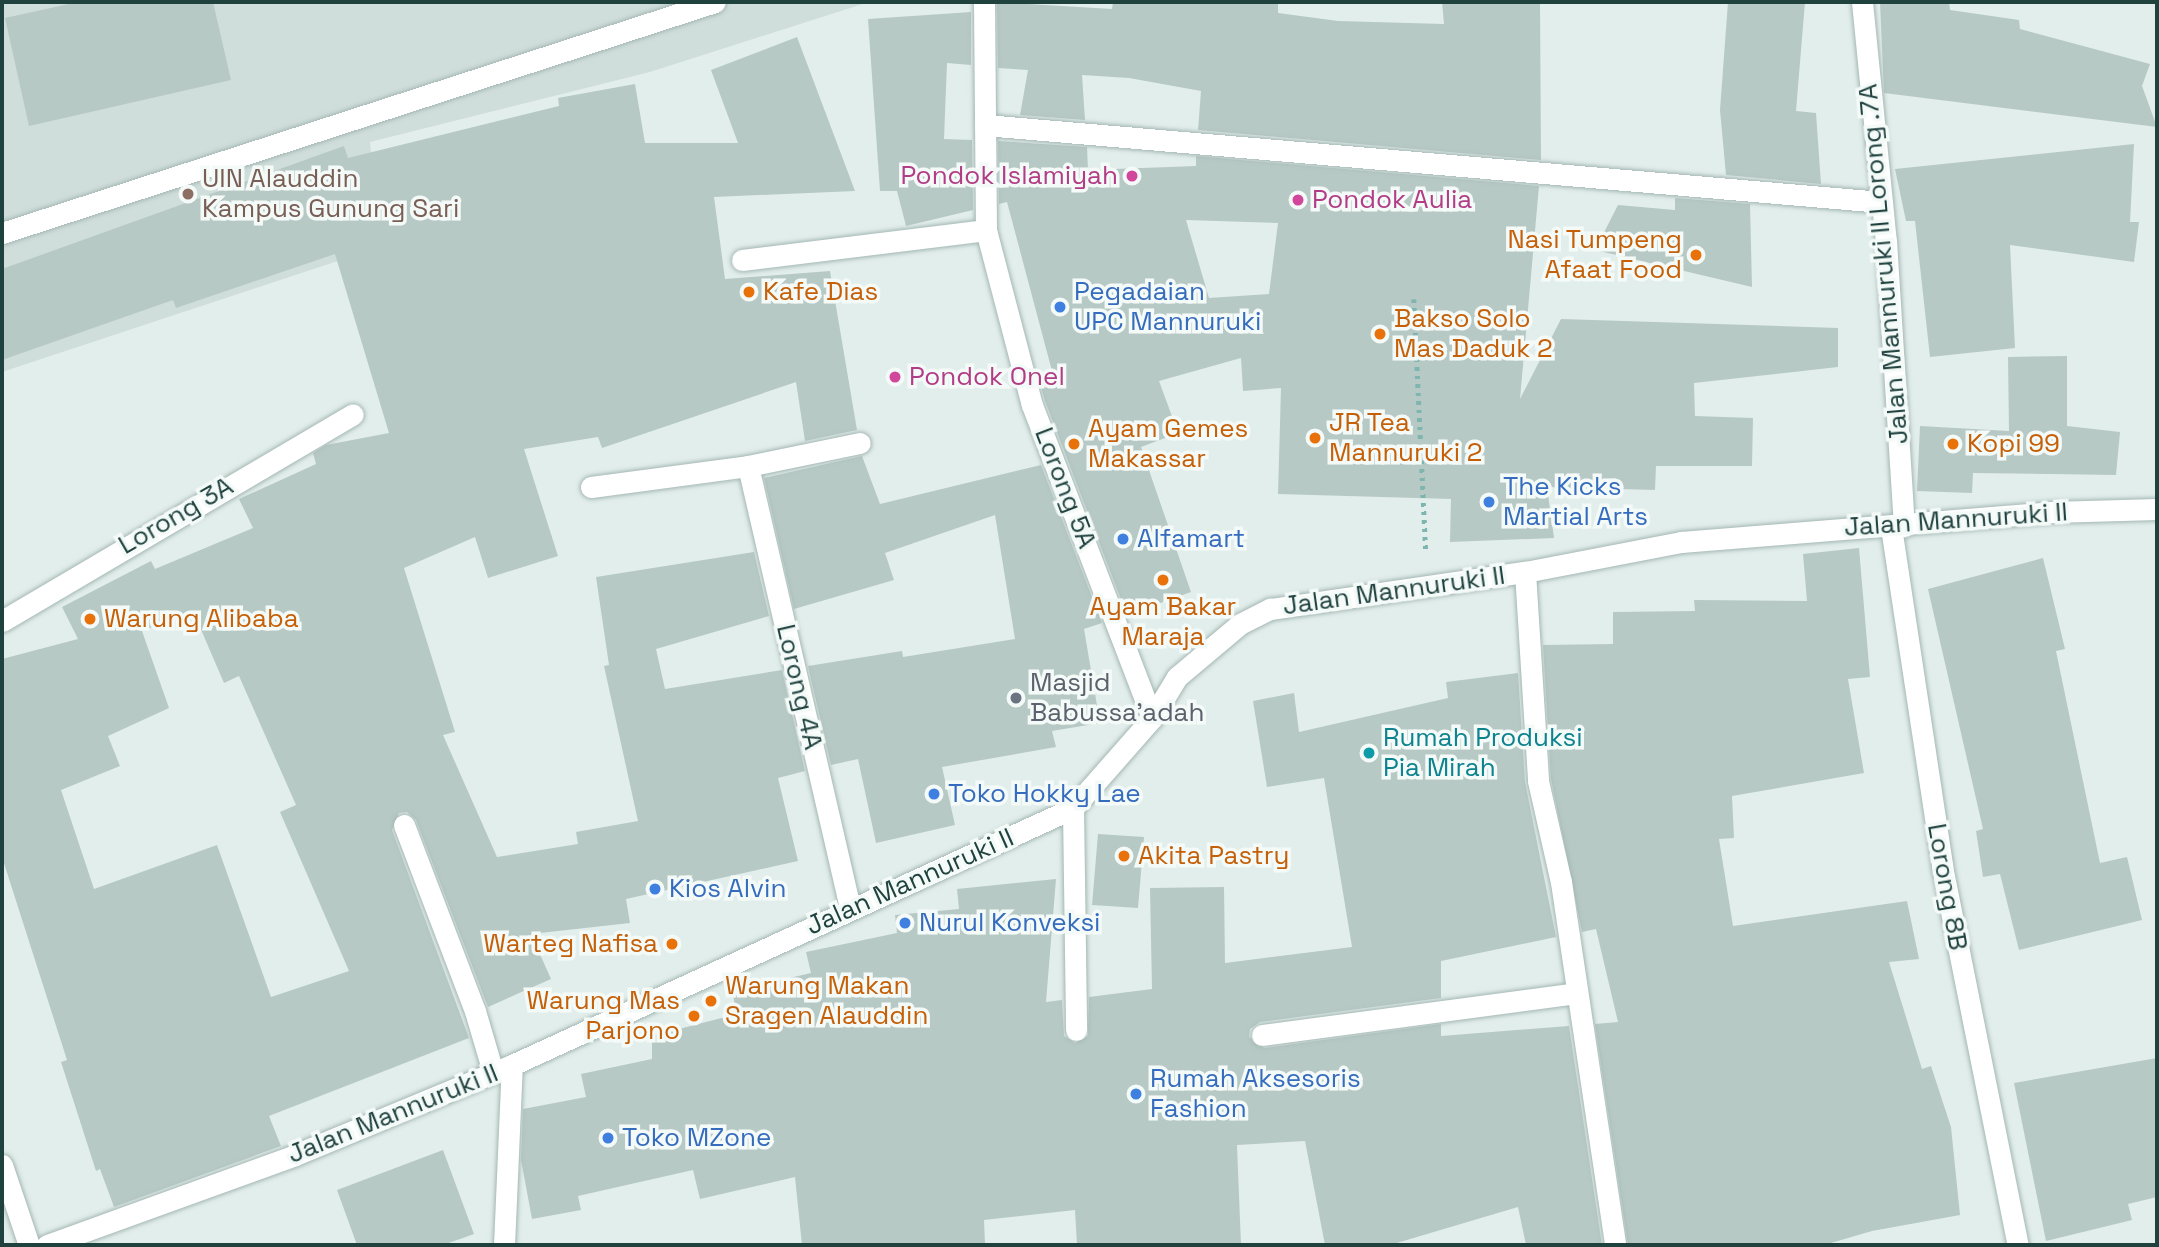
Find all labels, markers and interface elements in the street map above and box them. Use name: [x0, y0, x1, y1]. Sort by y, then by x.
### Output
street label: Jalan Mannuruki II Lorong .7A: [1853, 82, 1915, 446]
place label: Pondok Islamiyah: [900, 160, 1118, 192]
place label: UIN Alauddin Kampus Gunung Sari: [202, 163, 459, 224]
marker: Pondok Islamiyah: [1124, 168, 1140, 184]
place label: Pondok Aulia: [1312, 184, 1473, 216]
marker: UIN Alauddin Kampus Gunung Sari: [180, 186, 196, 202]
marker: Pondok Aulia: [1290, 192, 1306, 208]
place label: Nasi Tumpeng Afaat Food: [1507, 224, 1682, 286]
marker: Nasi Tumpeng Afaat Food: [1688, 247, 1704, 263]
place label: Kafe Dias: [763, 276, 878, 308]
place label: Pegadaian UPC Mannuruki: [1074, 276, 1261, 338]
marker: Kafe Dias: [741, 284, 757, 300]
marker: Pegadaian UPC Mannuruki: [1052, 299, 1068, 315]
place label: Bakso Solo Mas Daduk 2: [1394, 303, 1553, 364]
marker: Bakso Solo Mas Daduk 2: [1372, 326, 1388, 342]
place label: Pondok Onel: [909, 361, 1065, 393]
marker: Pondok Onel: [887, 369, 903, 385]
place label: JR Tea Mannuruki 2: [1329, 407, 1482, 468]
place label: Ayam Gemes Makassar: [1088, 413, 1248, 474]
street label: Lorong 5A: [1028, 423, 1102, 553]
place label: Kopi 99: [1967, 428, 2060, 460]
marker: JR Tea Mannuruki 2: [1307, 430, 1323, 446]
marker: Ayam Gemes Makassar: [1066, 436, 1082, 452]
marker: Kopi 99: [1945, 436, 1961, 452]
street label: Lorong 3A: [113, 471, 239, 561]
place label: The Kicks Martial Arts: [1503, 471, 1648, 532]
marker: The Kicks Martial Arts: [1481, 494, 1497, 510]
street label: Jalan Mannuruki II: [1843, 497, 2069, 543]
place label: Alfamart: [1137, 523, 1245, 555]
marker: Alfamart: [1115, 531, 1131, 547]
street label: Jalan Mannuruki II: [1281, 560, 1507, 622]
marker: Ayam Bakar Maraja: [1155, 572, 1171, 588]
place label: Ayam Bakar Maraja: [1090, 591, 1236, 652]
place label: Warung Alibaba: [104, 603, 299, 635]
marker: Warung Alibaba: [82, 611, 98, 627]
street label: Lorong 4A: [769, 621, 829, 753]
place label: Masjid Babussa'adah: [1030, 667, 1205, 728]
marker: Masjid Babussa'adah: [1008, 690, 1024, 706]
place label: Rumah Produksi Pia Mirah: [1383, 722, 1583, 784]
marker: Rumah Produksi Pia Mirah: [1361, 745, 1377, 761]
place label: Toko Hokky Lae: [948, 778, 1141, 810]
marker: Toko Hokky Lae: [926, 786, 942, 802]
street label: Lorong 8B: [1921, 821, 1973, 953]
street label: Jalan Mannuruki II: [801, 822, 1019, 942]
place label: Akita Pastry: [1138, 840, 1290, 872]
marker: Akita Pastry: [1116, 848, 1132, 864]
place label: Kios Alvin: [669, 873, 787, 905]
marker: Kios Alvin: [647, 881, 663, 897]
place label: Nurul Konveksi: [919, 907, 1100, 939]
marker: Nurul Konveksi: [897, 915, 913, 931]
place label: Warteg Nafisa: [483, 928, 658, 960]
marker: Warteg Nafisa: [664, 936, 680, 952]
place label: Warung Makan Sragen Alauddin: [725, 970, 929, 1032]
place label: Warung Mas Parjono: [527, 985, 680, 1046]
marker: Warung Makan Sragen Alauddin: [703, 993, 719, 1009]
marker: Warung Mas Parjono: [686, 1008, 702, 1024]
street label: Jalan Mannuruki II: [283, 1058, 503, 1170]
place label: Rumah Aksesoris Fashion: [1150, 1063, 1361, 1124]
marker: Rumah Aksesoris Fashion: [1128, 1086, 1144, 1102]
place label: Toko MZone: [622, 1122, 771, 1154]
marker: Toko MZone: [600, 1130, 616, 1146]

